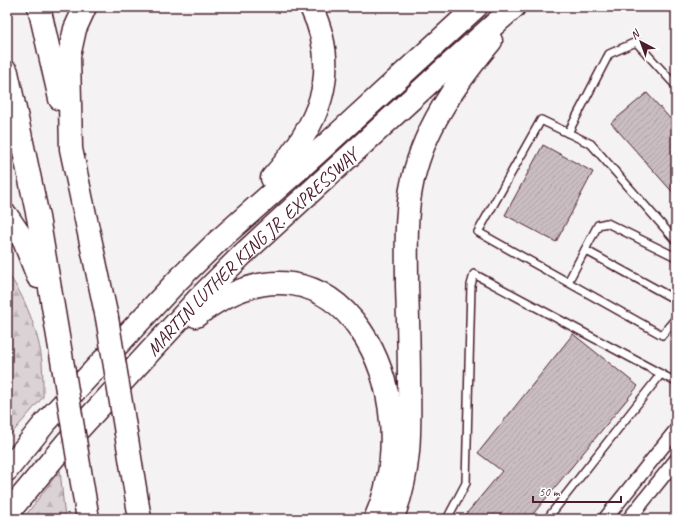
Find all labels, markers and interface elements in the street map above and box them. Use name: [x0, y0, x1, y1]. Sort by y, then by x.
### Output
north arrow: [621, 22, 661, 62]
text: N: [627, 26, 643, 42]
street label: MARTIN LUTHER KING JR. EXPRESSWAY: [141, 141, 366, 361]
scale bar: [533, 478, 621, 504]
text: 50 m: [539, 484, 561, 500]

